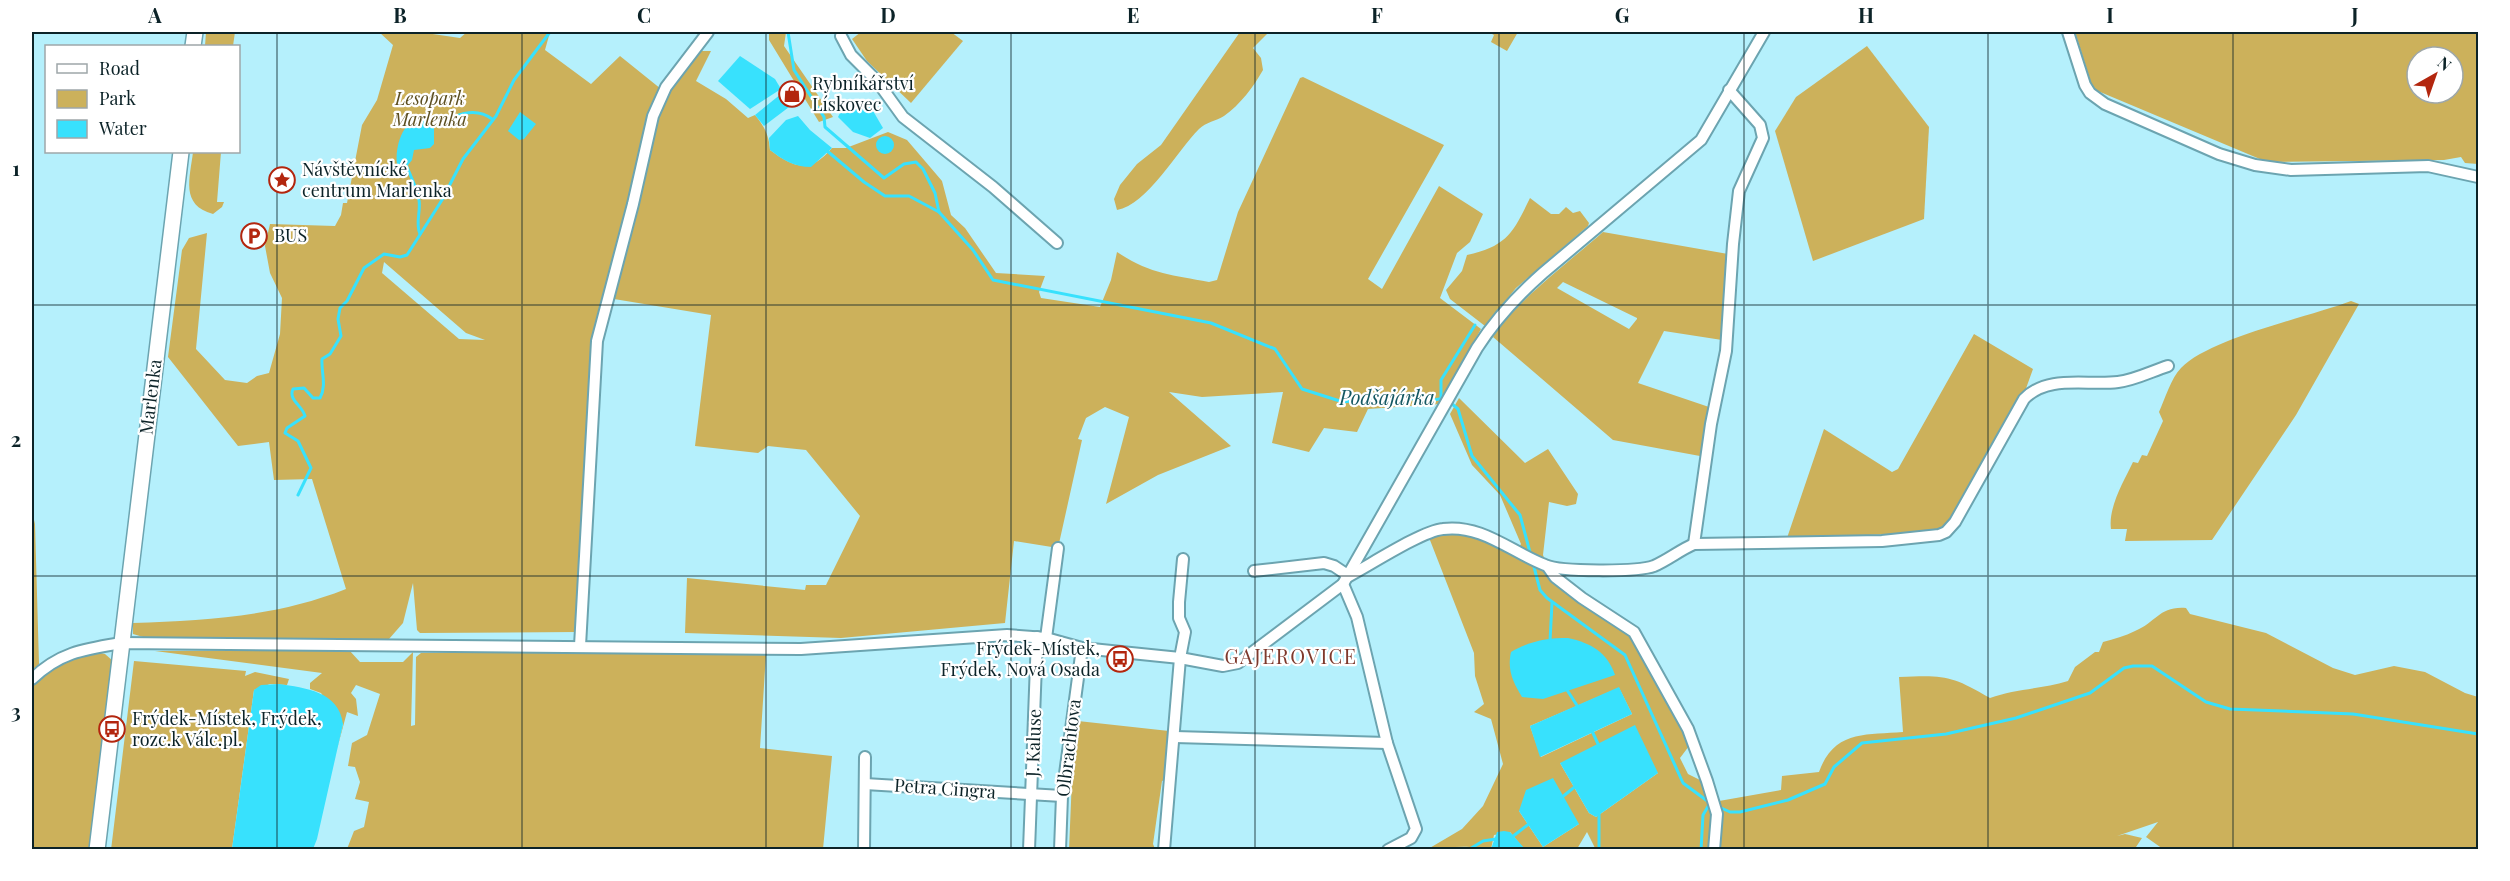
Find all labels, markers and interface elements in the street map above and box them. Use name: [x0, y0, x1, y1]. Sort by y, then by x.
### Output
text: A: [147, 1, 162, 28]
text: B: [393, 1, 407, 28]
text: C: [637, 1, 651, 28]
text: D: [880, 1, 896, 28]
text: E: [1127, 1, 1139, 28]
text: F: [1371, 1, 1383, 28]
text: G: [1615, 1, 1630, 28]
text: H: [1858, 1, 1874, 28]
text: I: [2106, 1, 2114, 28]
text: J: [2350, 1, 2359, 28]
legend: [45, 45, 240, 153]
north arrow: [2405, 45, 2465, 105]
text: N: [2434, 51, 2456, 75]
text: Road: [99, 56, 140, 80]
place label: Rybníkářství Lískovec: [812, 71, 914, 116]
shop icon: Rybníkářství Lískovec: [777, 79, 807, 109]
text: Park: [99, 86, 136, 110]
park label: Lesopark Marlenka: [392, 86, 467, 131]
text: Water: [98, 116, 147, 140]
text: 1: [12, 154, 20, 181]
place label: Návštěvnícké centrum Marlenka: [302, 157, 452, 202]
place icon: Návštěvnícké centrum Marlenka: [267, 165, 297, 195]
parking icon: BUS: [239, 221, 269, 251]
place label: BUS: [274, 223, 307, 247]
street label: Marlenka: [133, 358, 167, 436]
water label: Podšajárka: [1338, 383, 1435, 410]
text: 2: [11, 425, 21, 452]
place label: Frýdek-Místek, Frýdek, Nová Osada: [940, 636, 1100, 681]
district label: GAJEROVICE: [1224, 642, 1358, 669]
bus stop icon: Frýdek-Místek, Frýdek, Nová Osada: [1105, 644, 1135, 674]
text: 3: [11, 697, 21, 724]
street label: Olbrachtova: [1050, 697, 1086, 798]
place label: Frýdek-Místek, Frýdek, rozc.k Válc.pl.: [132, 706, 322, 751]
street label: J. Kaluse: [1020, 709, 1046, 778]
bus stop icon: Frýdek-Místek, Frýdek, rozc.k Válc.pl.: [97, 714, 127, 744]
street label: Petra Cingra: [893, 772, 997, 804]

